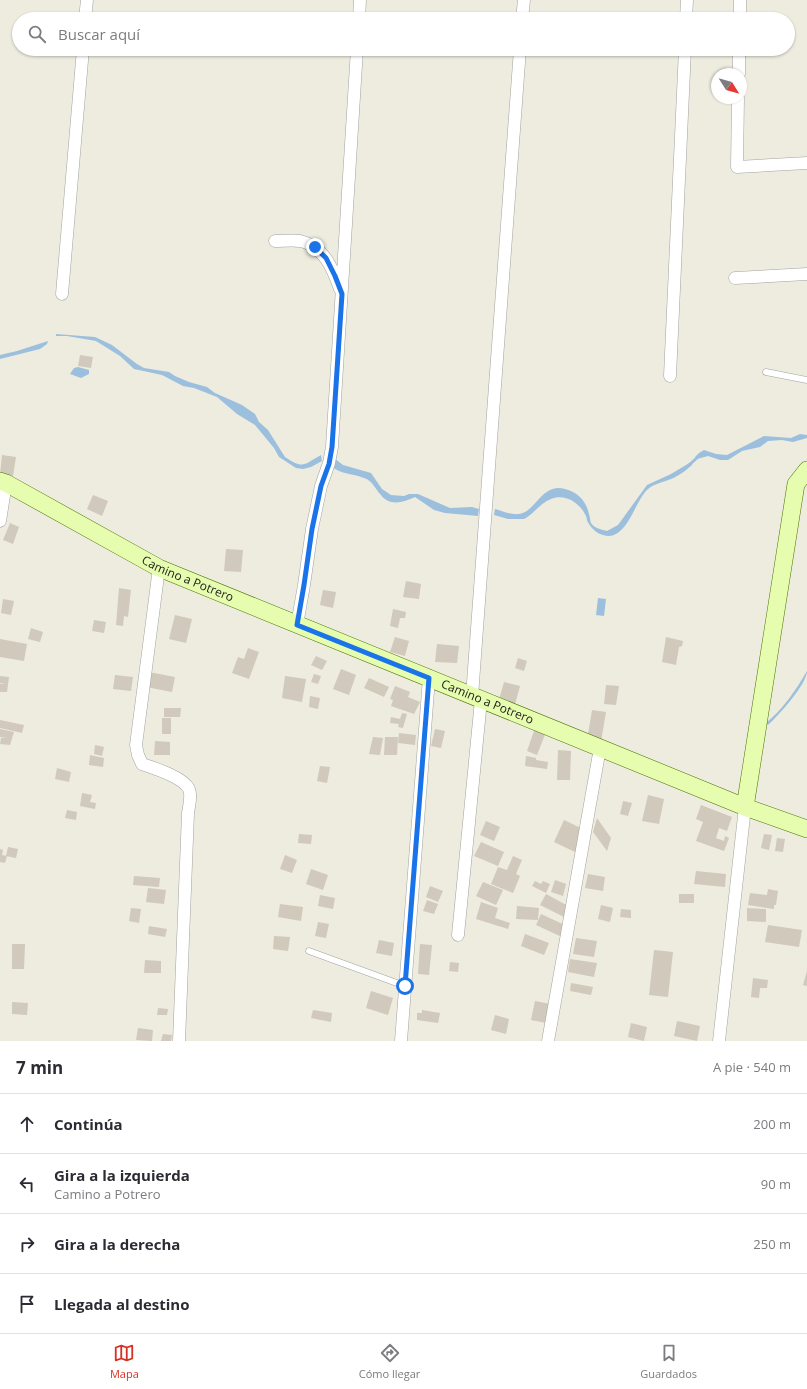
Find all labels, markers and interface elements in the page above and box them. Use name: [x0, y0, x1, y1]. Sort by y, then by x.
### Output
search box: [12, 12, 795, 56]
icon: search: [26, 23, 48, 45]
text: Buscar aquí: [58, 24, 140, 44]
north arrow: [711, 68, 747, 104]
route end: [306, 238, 324, 256]
street label: Camino a Potrero: [139, 551, 236, 606]
street label: Camino a Potrero: [439, 675, 536, 728]
route start: [396, 977, 414, 995]
text: 7 min: [16, 1056, 63, 1079]
text: A pie · 540 m: [713, 1058, 791, 1076]
icon: ahead: [16, 1113, 38, 1135]
text: Continúa: [54, 1114, 123, 1134]
text: 200 m: [753, 1115, 791, 1133]
text: Gira a la izquierda: [54, 1165, 190, 1185]
icon: left: [16, 1173, 38, 1195]
text: 90 m: [761, 1175, 791, 1193]
text: Camino a Potrero: [54, 1185, 161, 1203]
icon: right: [16, 1233, 38, 1255]
text: Gira a la derecha: [54, 1234, 180, 1254]
text: 250 m: [753, 1235, 791, 1253]
icon: arrive: [16, 1293, 38, 1315]
text: Llegada al destino: [54, 1294, 189, 1314]
tab: Mapa: [110, 1342, 139, 1381]
tab: Cómo llegar: [359, 1342, 420, 1381]
tab: Guardados: [640, 1342, 697, 1381]

